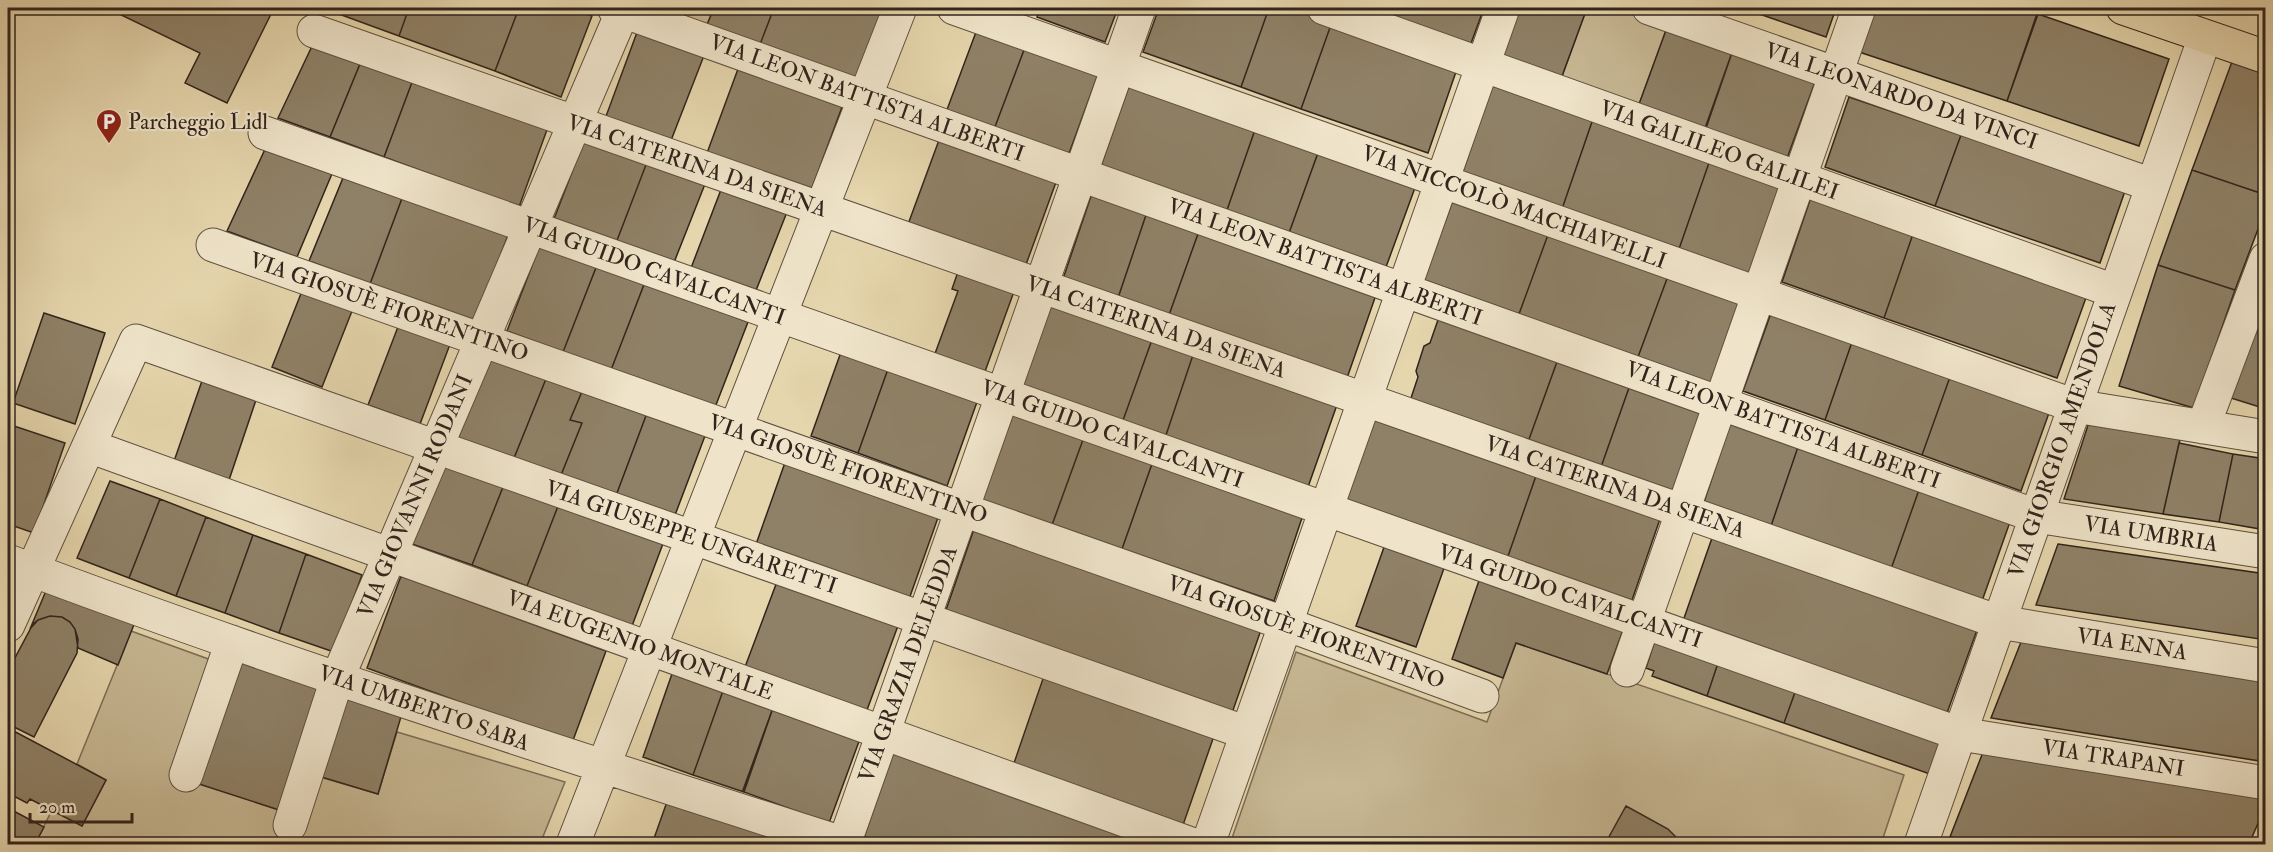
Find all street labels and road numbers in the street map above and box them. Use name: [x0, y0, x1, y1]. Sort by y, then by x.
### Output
street label: VIA LEON BATTISTA ALBERTI: [706, 28, 1028, 168]
street label: VIA LEONARDO DA VINCI: [1761, 36, 2041, 156]
street label: VIA GALILEO GALILEI: [1596, 94, 1843, 206]
street label: VIA CATERINA DA SIENA: [563, 108, 831, 224]
street label: VIA NICCOLÒ MACHIAVELLI: [1358, 138, 1671, 275]
street label: VIA LEON BATTISTA ALBERTI: [1164, 192, 1486, 332]
street label: VIA GUIDO CAVALCANTI: [519, 210, 789, 332]
street label: VIA GIOSUÈ FIORENTINO: [246, 245, 533, 368]
street label: VIA CATERINA DA SIENA: [1022, 269, 1290, 385]
street label: VIA GIORGIO AMENDOLA: [2002, 298, 2122, 582]
street label: VIA LEON BATTISTA ALBERTI: [1622, 355, 1944, 495]
street label: VIA GIOVANNI RODANI: [351, 370, 479, 622]
street label: VIA GUIDO CAVALCANTI: [977, 373, 1247, 495]
street label: VIA GIOSUÈ FIORENTINO: [705, 407, 992, 530]
street label: VIA CATERINA DA SIENA: [1481, 429, 1749, 545]
street label: VIA GIUSEPPE UNGARETTI: [541, 474, 841, 600]
street label: VIA UMBRIA: [2082, 510, 2220, 558]
street label: VIA GUIDO CAVALCANTI: [1434, 538, 1706, 654]
street label: VIA GRAZIA DELEDDA: [852, 542, 964, 786]
street label: VIA GIOSUÈ FIORENTINO: [1163, 568, 1449, 695]
street label: VIA EUGENIO MONTALE: [503, 584, 778, 706]
street label: VIA ENNA: [2075, 621, 2189, 667]
street label: VIA UMBERTO SABA: [315, 659, 533, 757]
street label: VIA TRAPANI: [2040, 733, 2186, 783]

